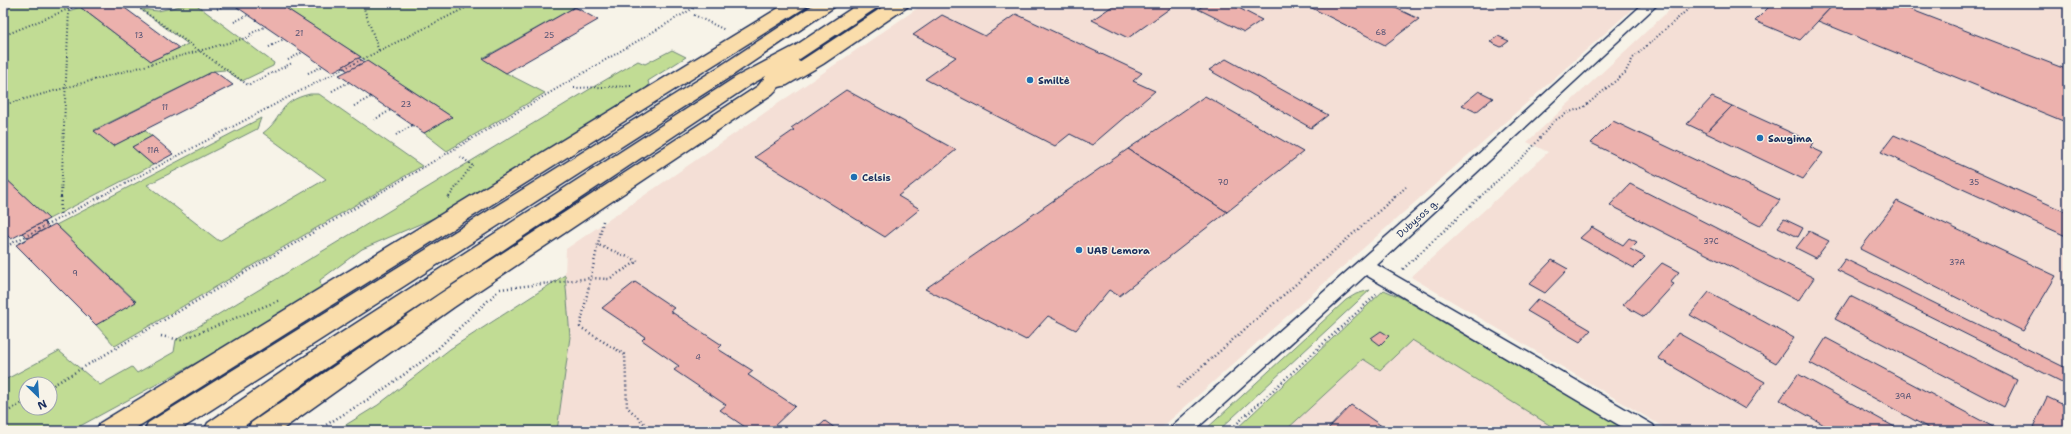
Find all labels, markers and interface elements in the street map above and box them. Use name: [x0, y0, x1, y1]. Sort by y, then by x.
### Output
house number: 68: [1376, 27, 1386, 38]
house number: 21: [295, 28, 303, 39]
house number: 13: [135, 30, 143, 41]
house number: 25: [544, 30, 554, 41]
place label: Smiltė: [1038, 74, 1070, 87]
marker: Smiltė: [1025, 75, 1035, 85]
house number: 23: [401, 99, 411, 110]
house number: 11: [162, 102, 168, 113]
place label: Saugima: [1768, 132, 1812, 145]
marker: Saugima: [1755, 133, 1765, 143]
house number: 11A: [147, 145, 159, 156]
place label: Celsis: [862, 171, 891, 184]
marker: Celsis: [849, 172, 859, 182]
house number: 70: [1217, 177, 1229, 188]
house number: 35: [1969, 177, 1979, 188]
street label: Dubysos g.: [1394, 196, 1441, 240]
house number: 37C: [1703, 236, 1719, 247]
place label: UAB Lemora: [1087, 244, 1150, 257]
marker: UAB Lemora: [1074, 245, 1084, 255]
house number: 37A: [1949, 257, 1965, 268]
house number: 9: [72, 268, 78, 279]
house number: 4: [695, 352, 701, 363]
north arrow: [18, 376, 58, 416]
house number: 39A: [1895, 391, 1911, 402]
text: N: [35, 396, 49, 413]

